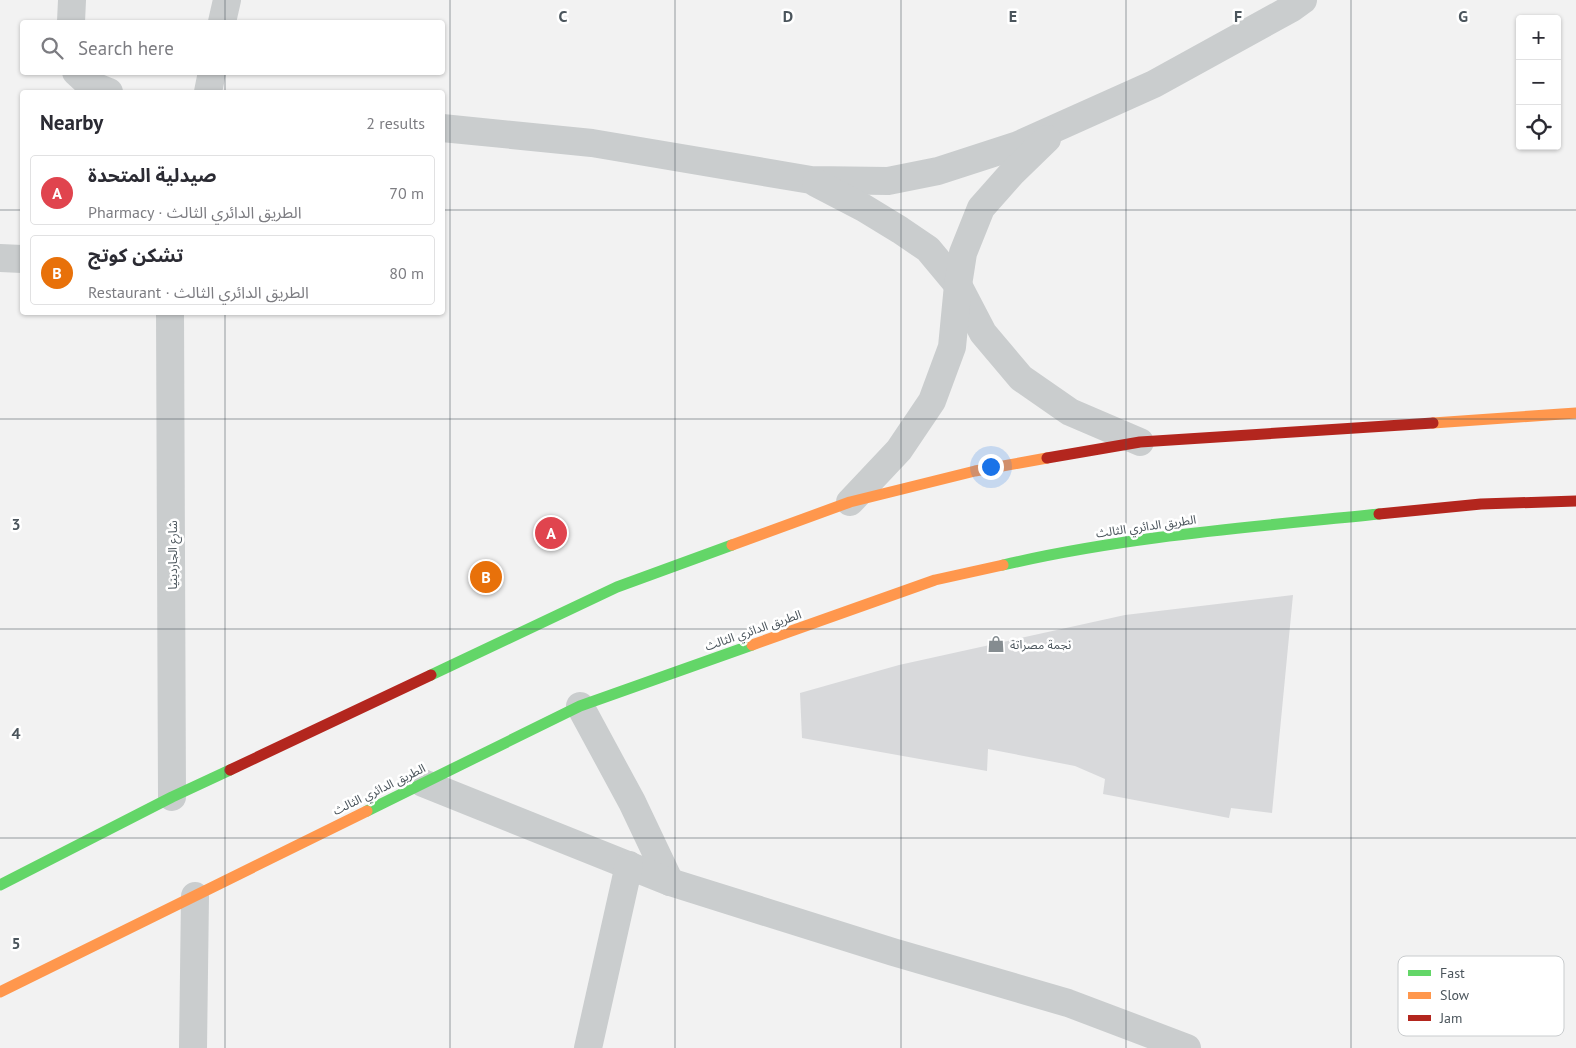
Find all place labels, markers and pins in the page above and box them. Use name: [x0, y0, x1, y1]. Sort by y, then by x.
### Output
pin: A: [535, 514, 567, 552]
pin: B: [470, 558, 502, 596]
shop icon: نجمة مصراتة: [986, 634, 1006, 654]
place label: نجمة مصراتة: [1010, 637, 1071, 652]

